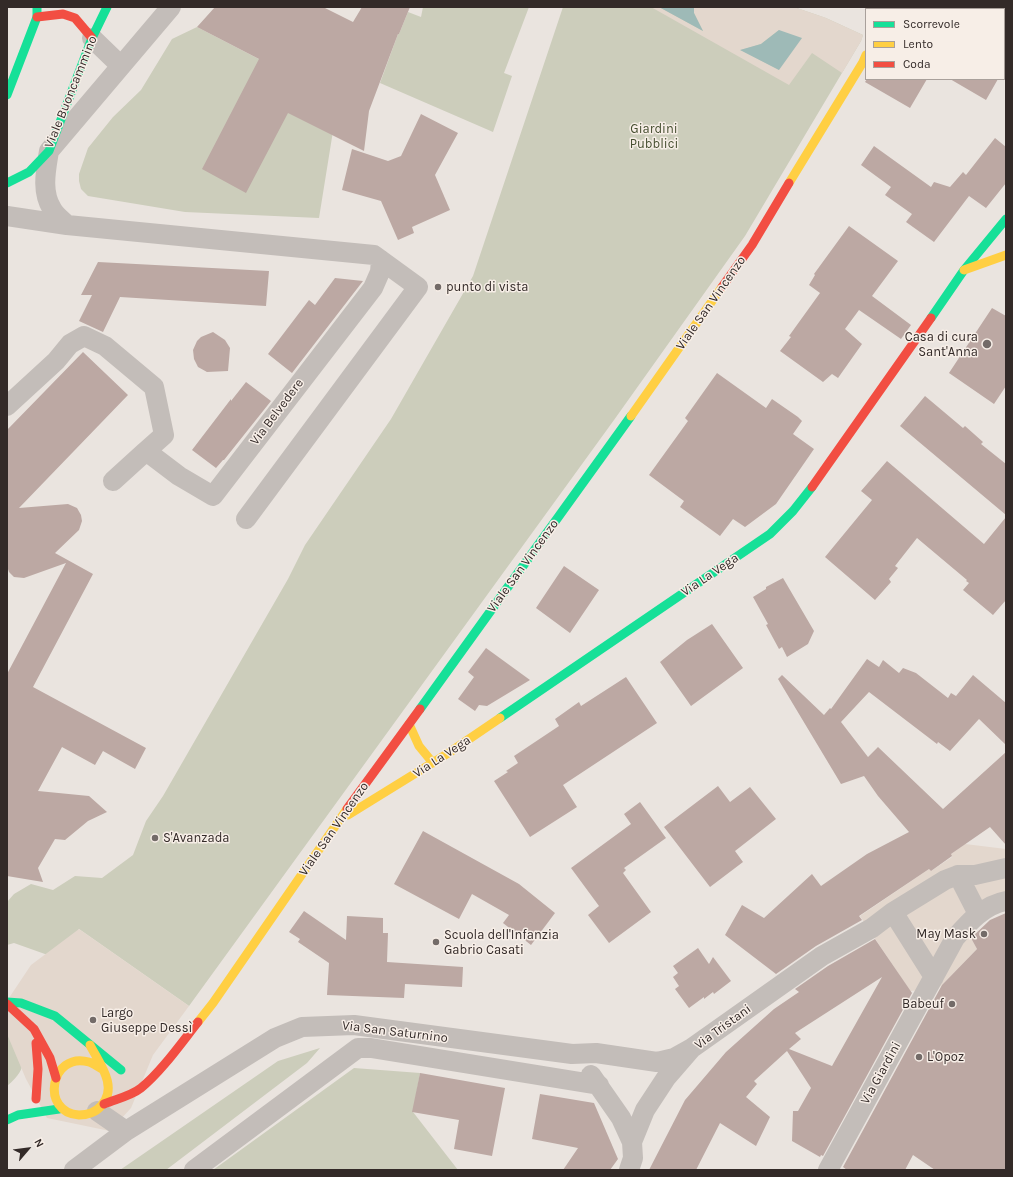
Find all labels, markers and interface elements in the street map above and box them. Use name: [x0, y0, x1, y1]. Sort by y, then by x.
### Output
legend: [865, 8, 1005, 80]
text: Scorrevole: [903, 17, 960, 31]
street label: Viale Buoncammino: [41, 34, 101, 150]
text: Lento: [903, 37, 933, 51]
text: Coda: [903, 57, 931, 71]
park label: Giardini Pubblici: [630, 121, 678, 152]
street label: Viale San Vincenzo: [673, 253, 749, 353]
place label: punto di vista: [446, 279, 528, 295]
marker: punto di vista: [433, 282, 443, 292]
place label: Casa di cura Sant'Anna: [905, 329, 978, 360]
marker: Casa di cura Sant'Anna: [981, 338, 993, 350]
street label: Via Belvedere: [247, 376, 307, 448]
street label: Viale San Vincenzo: [484, 516, 562, 616]
street label: Via La Vega: [678, 550, 742, 600]
street label: Via La Vega: [410, 733, 474, 781]
street label: Viale San Vincenzo: [296, 779, 372, 879]
place label: S'Avanzada: [163, 830, 230, 846]
marker: S'Avanzada: [150, 833, 160, 843]
place label: May Mask: [916, 926, 976, 942]
place label: Scuola dell'Infanzia Gabrio Casati: [444, 927, 559, 958]
marker: May Mask: [979, 929, 989, 939]
marker: Scuola dell'Infanzia Gabrio Casati: [431, 937, 441, 947]
place label: Babeuf: [902, 996, 944, 1012]
marker: Babeuf: [947, 999, 957, 1009]
street label: Via Tristani: [692, 1001, 754, 1053]
place label: Largo Giuseppe Dessì: [101, 1005, 192, 1036]
marker: Largo Giuseppe Dessì: [88, 1015, 98, 1025]
street label: Via San Saturnino: [341, 1018, 449, 1046]
street label: Via Giardini: [857, 1039, 905, 1107]
place label: L'Opoz: [927, 1049, 964, 1065]
marker: L'Opoz: [914, 1052, 924, 1062]
north arrow: [8, 1129, 48, 1169]
text: N: [31, 1137, 47, 1150]

